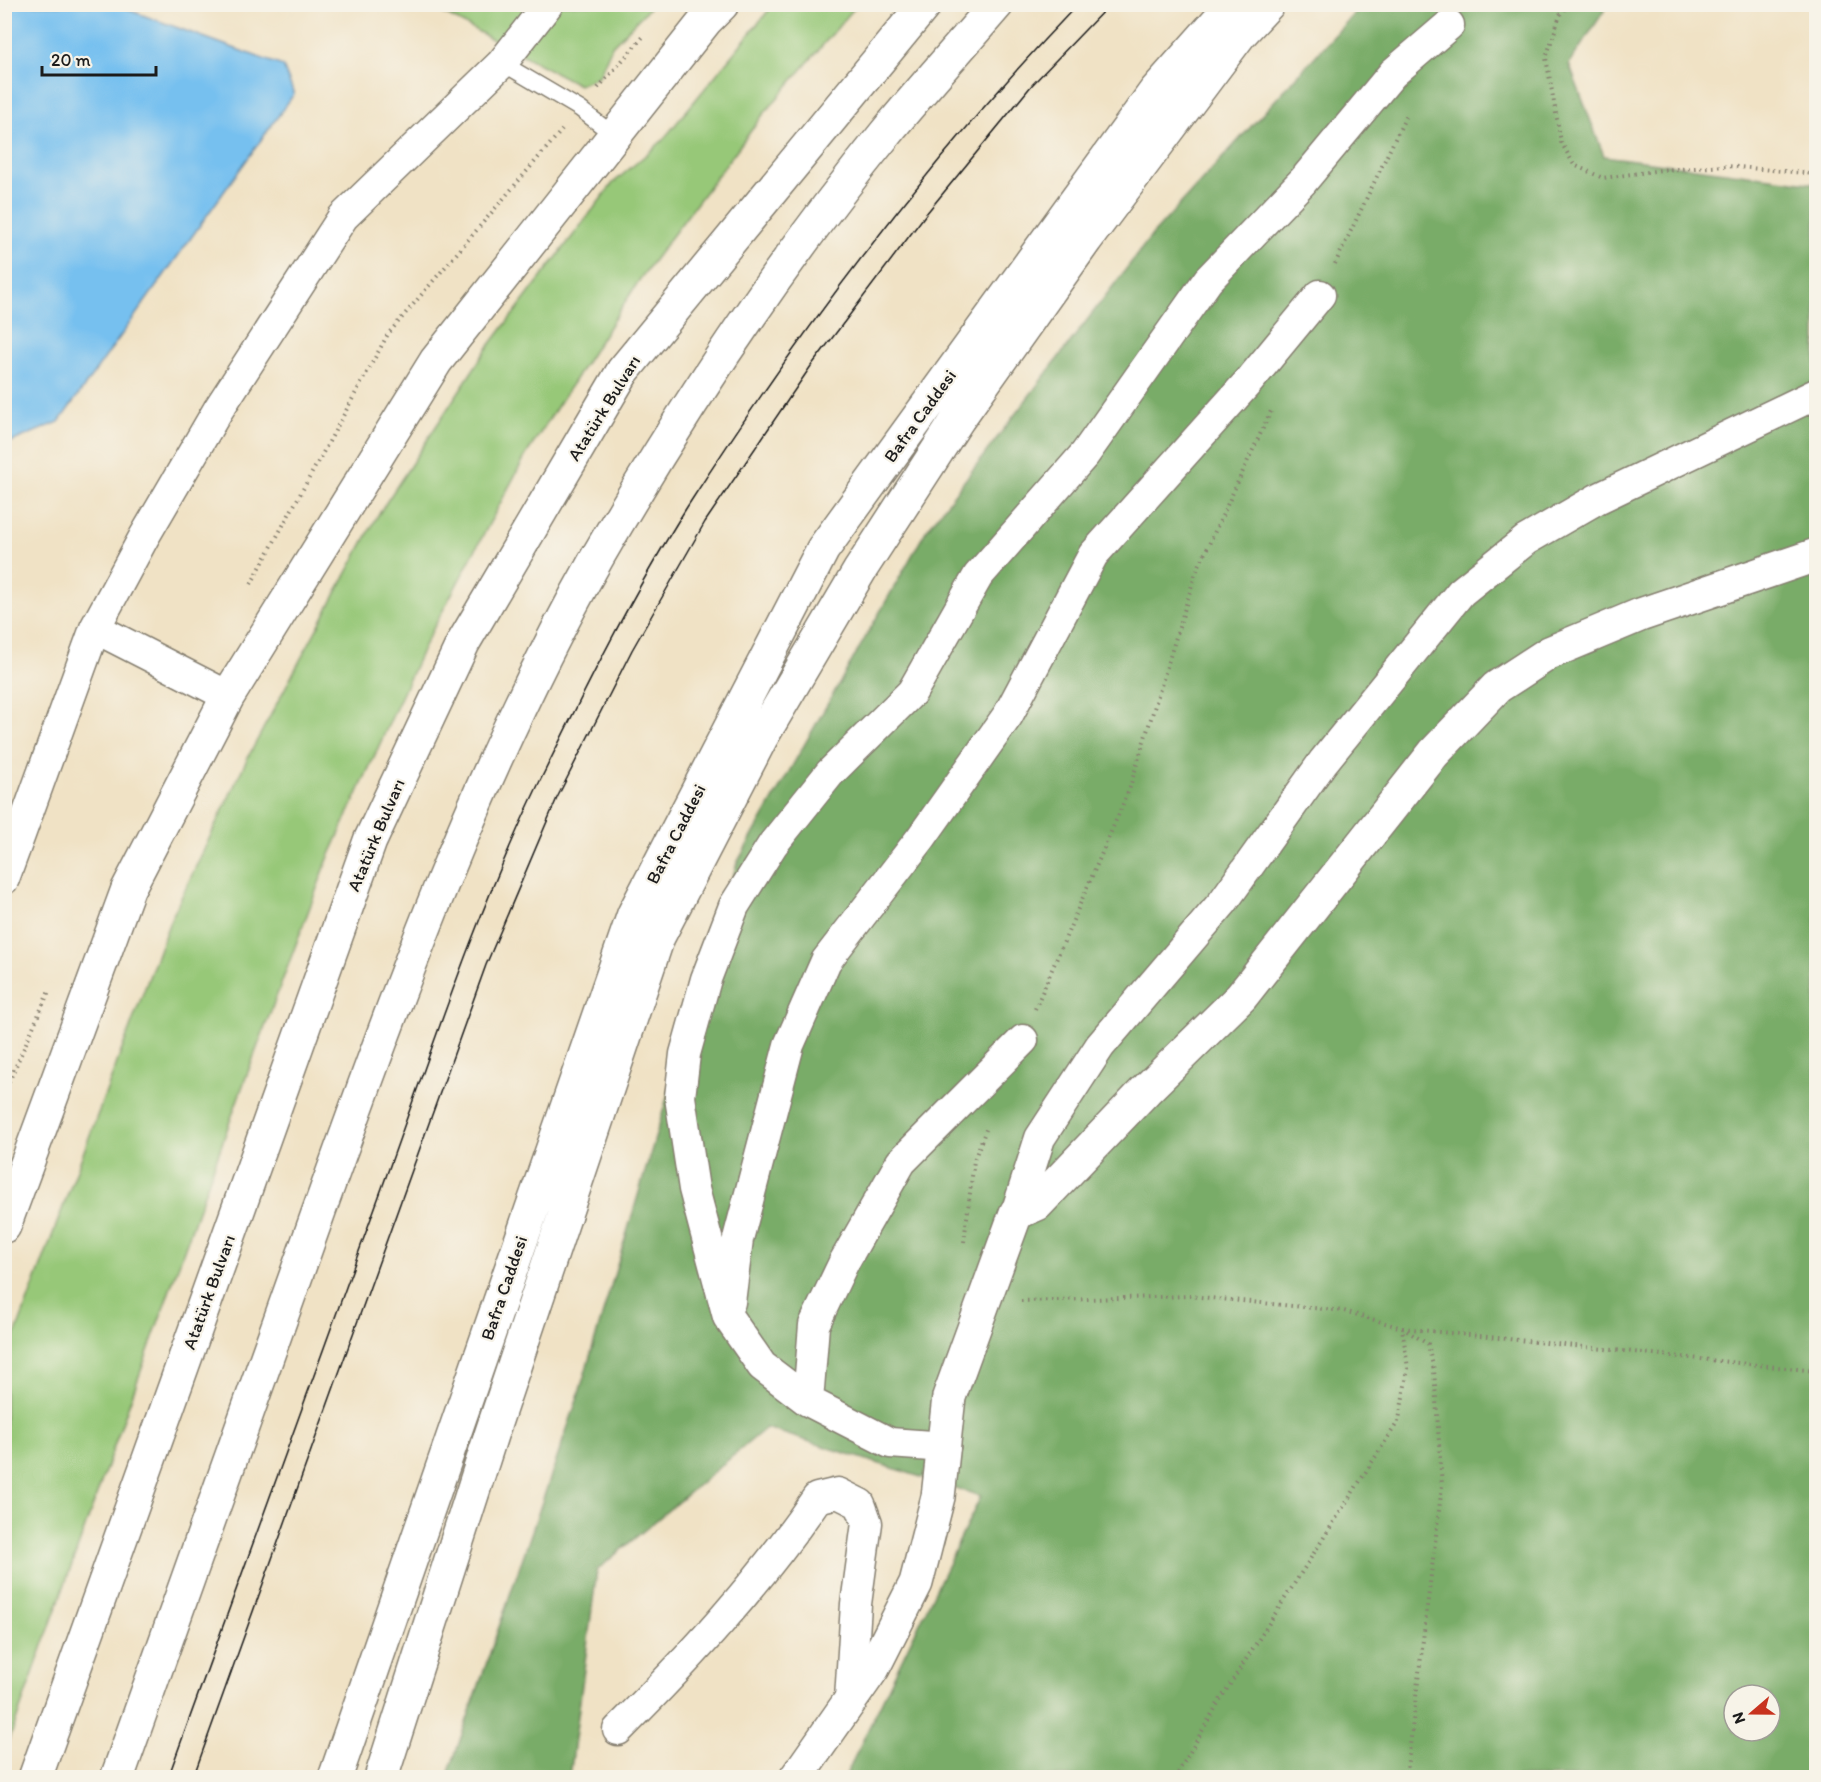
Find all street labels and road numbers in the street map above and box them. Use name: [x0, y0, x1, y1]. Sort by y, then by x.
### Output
street label: Atatürk Bulvarı: [563, 351, 645, 465]
street label: Bafra Caddesi: [879, 365, 961, 467]
street label: Atatürk Bulvarı: [342, 775, 410, 895]
street label: Bafra Caddesi: [641, 780, 711, 888]
street label: Atatürk Bulvarı: [178, 1232, 240, 1352]
street label: Bafra Caddesi: [476, 1233, 532, 1343]

